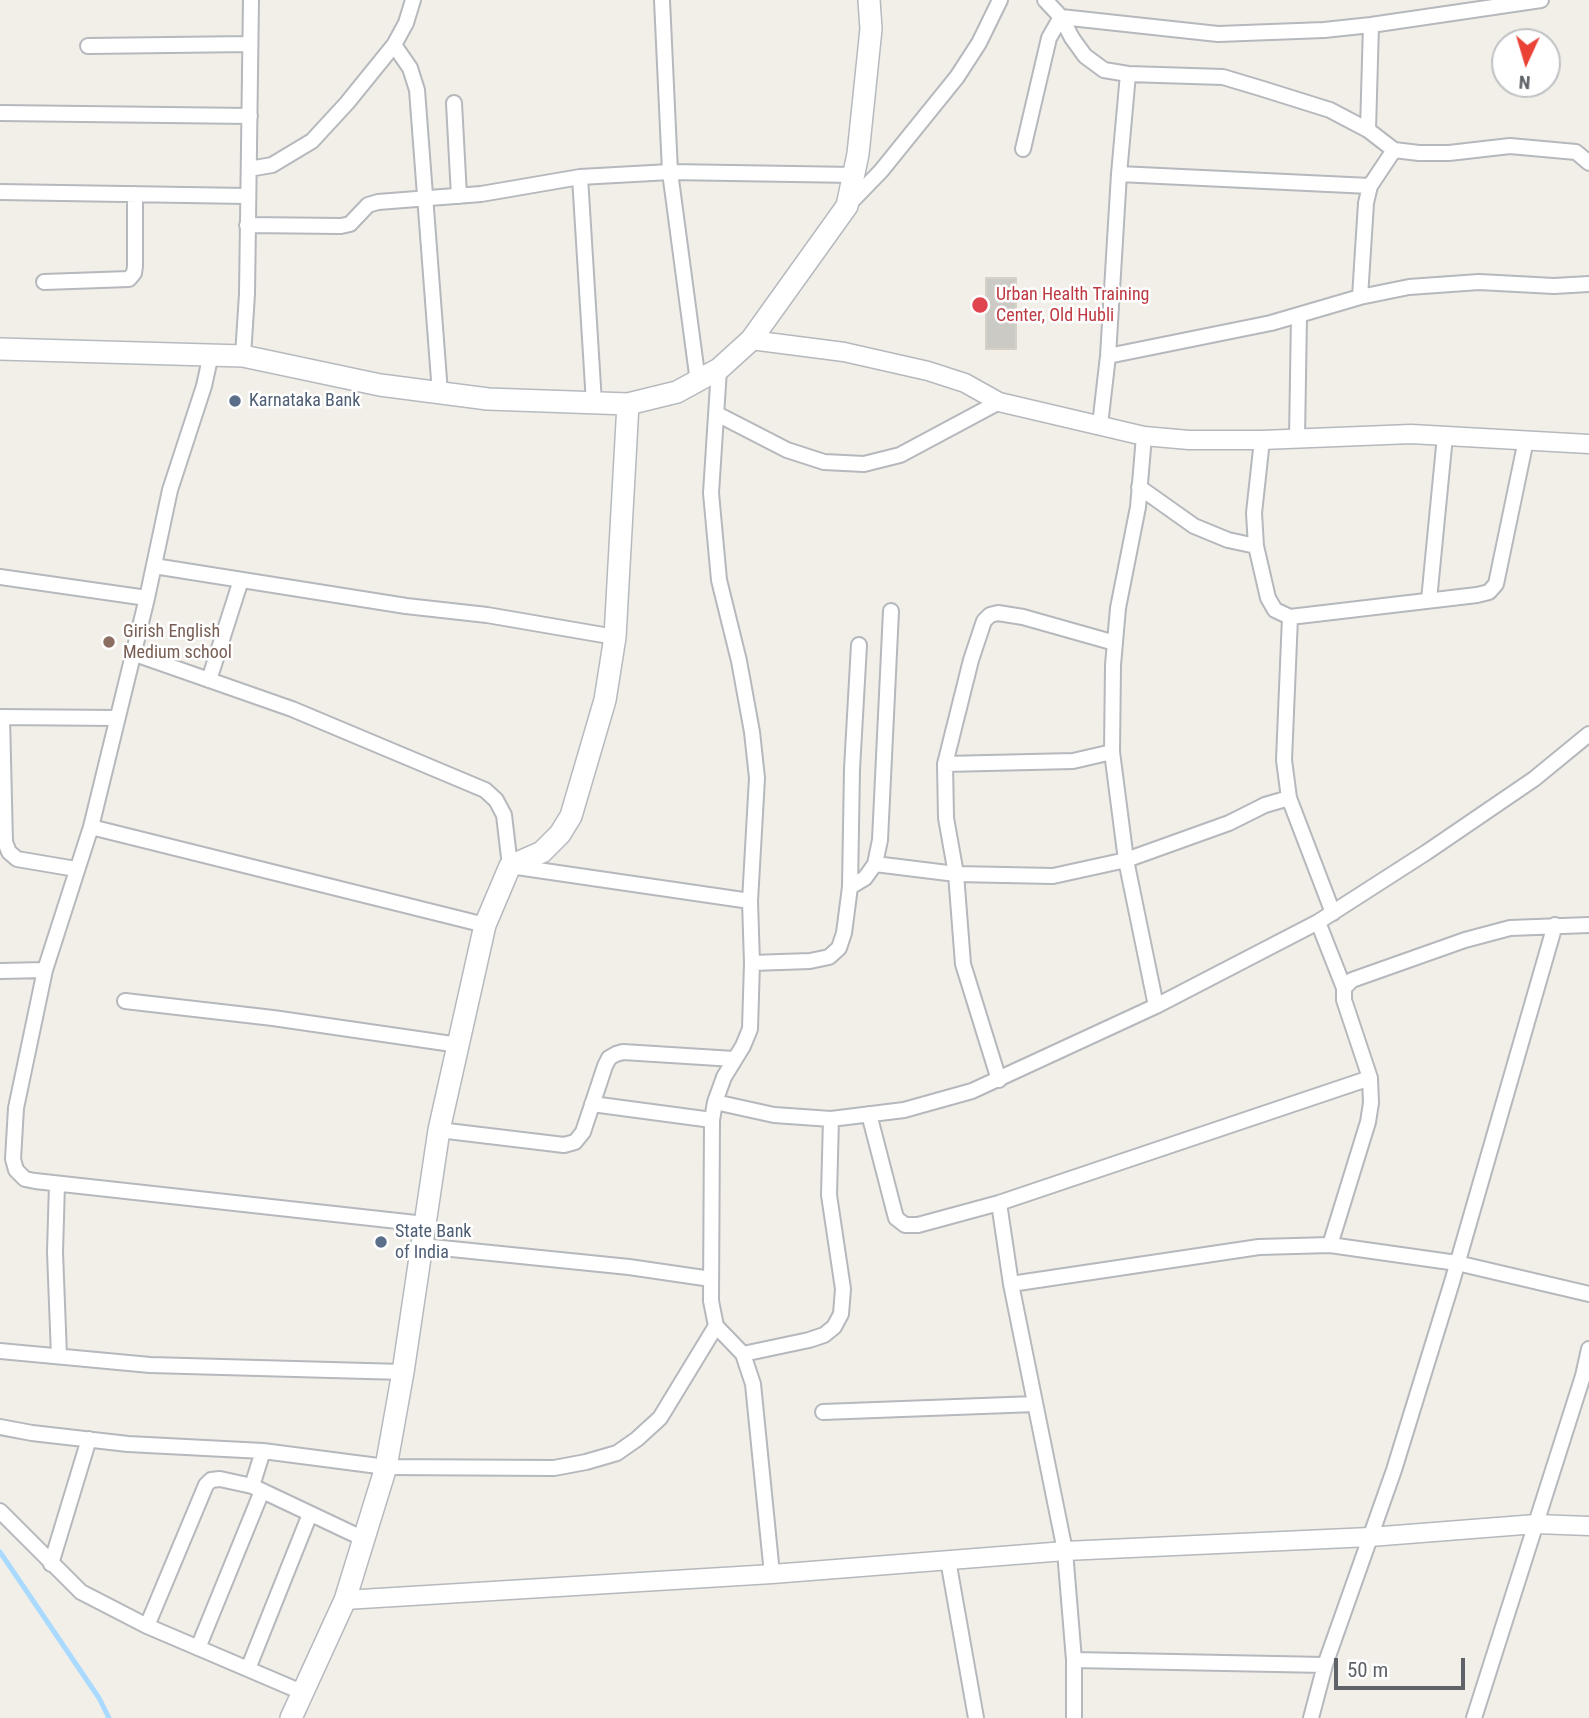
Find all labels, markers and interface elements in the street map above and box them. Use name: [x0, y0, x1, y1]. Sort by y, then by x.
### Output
north arrow: [1491, 28, 1561, 98]
text: N: [1518, 71, 1531, 94]
place label: Urban Health Training Center, Old Hubli: [996, 284, 1149, 326]
marker: Urban Health Training Center, Old Hubli: [970, 295, 990, 315]
place label: Karnataka Bank: [249, 390, 360, 412]
marker: Karnataka Bank: [227, 393, 243, 409]
place label: Girish English Medium school: [123, 621, 232, 664]
marker: Girish English Medium school: [101, 634, 117, 650]
place label: State Bank of India: [395, 1221, 471, 1264]
marker: State Bank of India: [373, 1234, 389, 1250]
scale bar: [1337, 1644, 1468, 1688]
text: 50 m: [1347, 1658, 1388, 1682]

